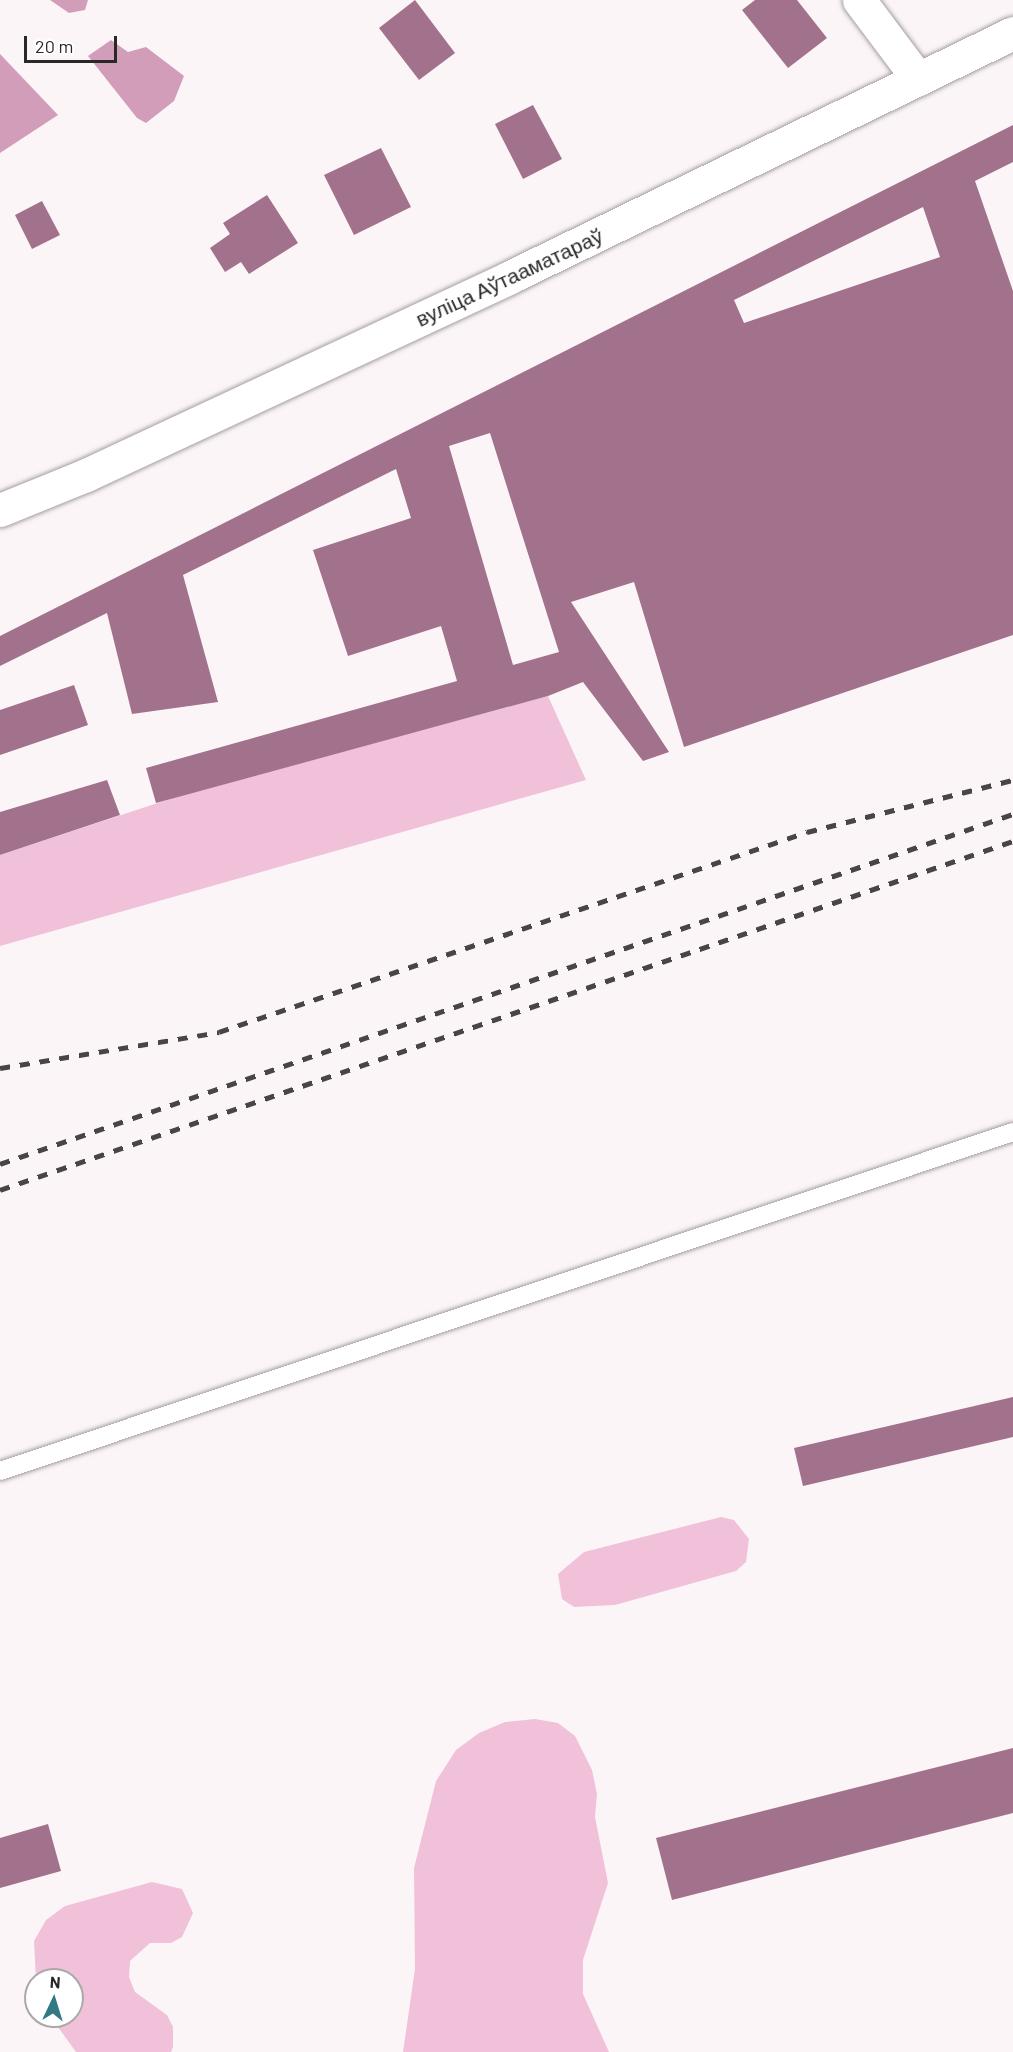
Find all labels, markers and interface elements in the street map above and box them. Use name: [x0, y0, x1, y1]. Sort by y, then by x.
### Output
scale bar: [27, 24, 120, 62]
text: 20 m: [35, 35, 73, 57]
street label: вуліца Аўтааматараў: [412, 223, 606, 331]
north arrow: [24, 1968, 84, 2028]
text: N: [49, 1972, 61, 1991]

